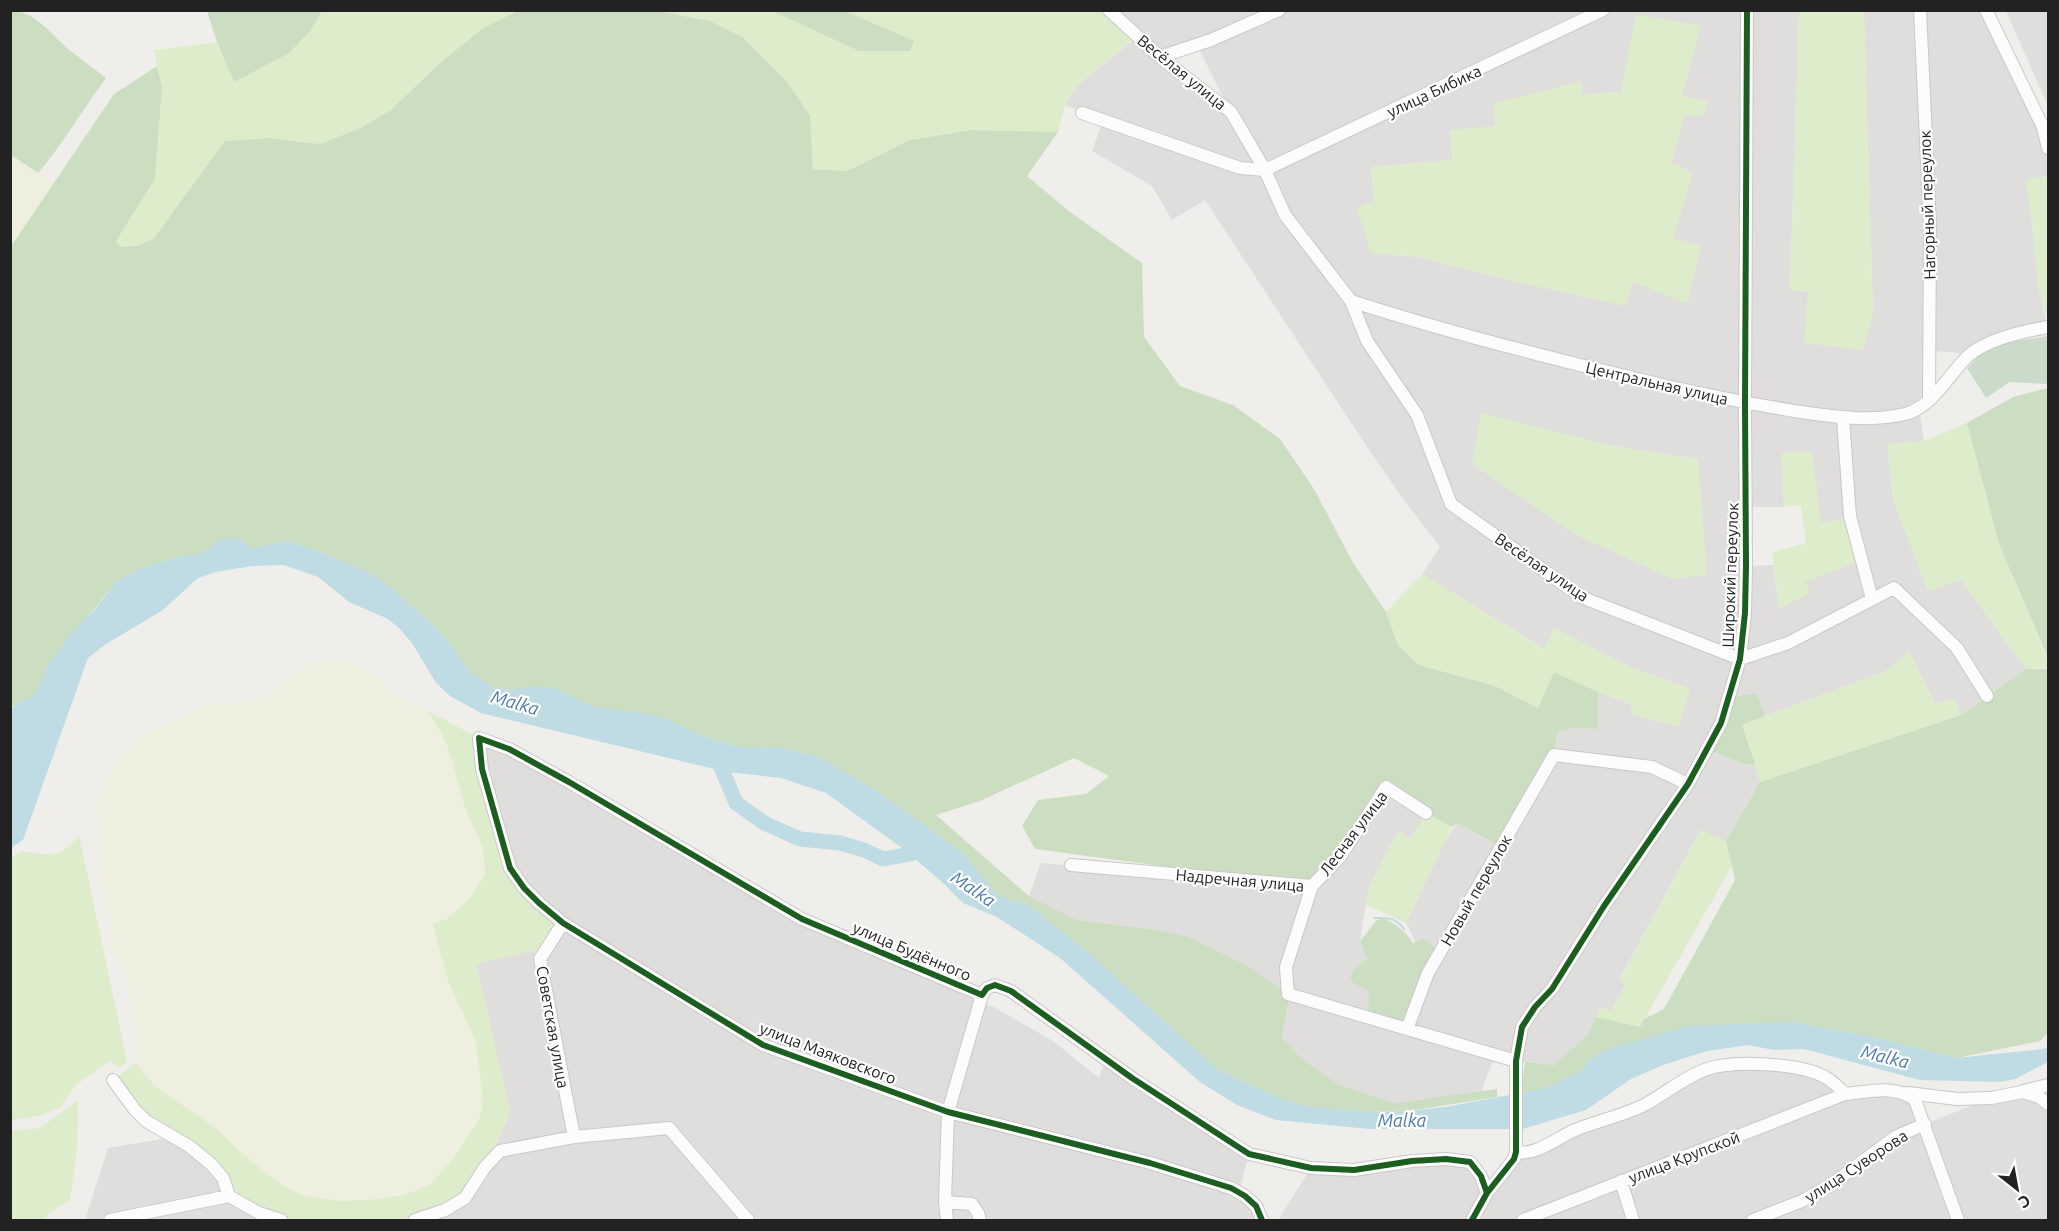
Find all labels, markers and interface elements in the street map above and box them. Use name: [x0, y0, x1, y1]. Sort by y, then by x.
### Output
street label: Весёлая улица: [1134, 31, 1230, 113]
street label: улица Бибика: [1384, 61, 1484, 121]
street label: Нагорный переулок: [1915, 130, 1939, 280]
street label: Центральная улица: [1584, 358, 1730, 408]
street label: Широкий переулок: [1718, 502, 1742, 648]
street label: Весёлая улица: [1492, 529, 1592, 605]
water label: Malka: [489, 686, 542, 718]
street label: Лесная улица: [1315, 787, 1391, 879]
street label: Новый переулок: [1437, 831, 1515, 949]
street label: Надречная улица: [1175, 865, 1305, 895]
water label: Malka: [948, 866, 1000, 910]
street label: улица Будённого: [850, 918, 974, 984]
street label: Советская улица: [533, 964, 573, 1090]
street label: улица Маяковского: [757, 1019, 899, 1087]
water label: Malka: [1859, 1040, 1912, 1072]
water label: Malka: [1378, 1110, 1427, 1130]
street label: улица Суворова: [1801, 1126, 1911, 1206]
street label: улица Крупской: [1626, 1128, 1742, 1186]
north arrow: [1987, 1159, 2047, 1219]
text: С: [2016, 1192, 2034, 1212]

